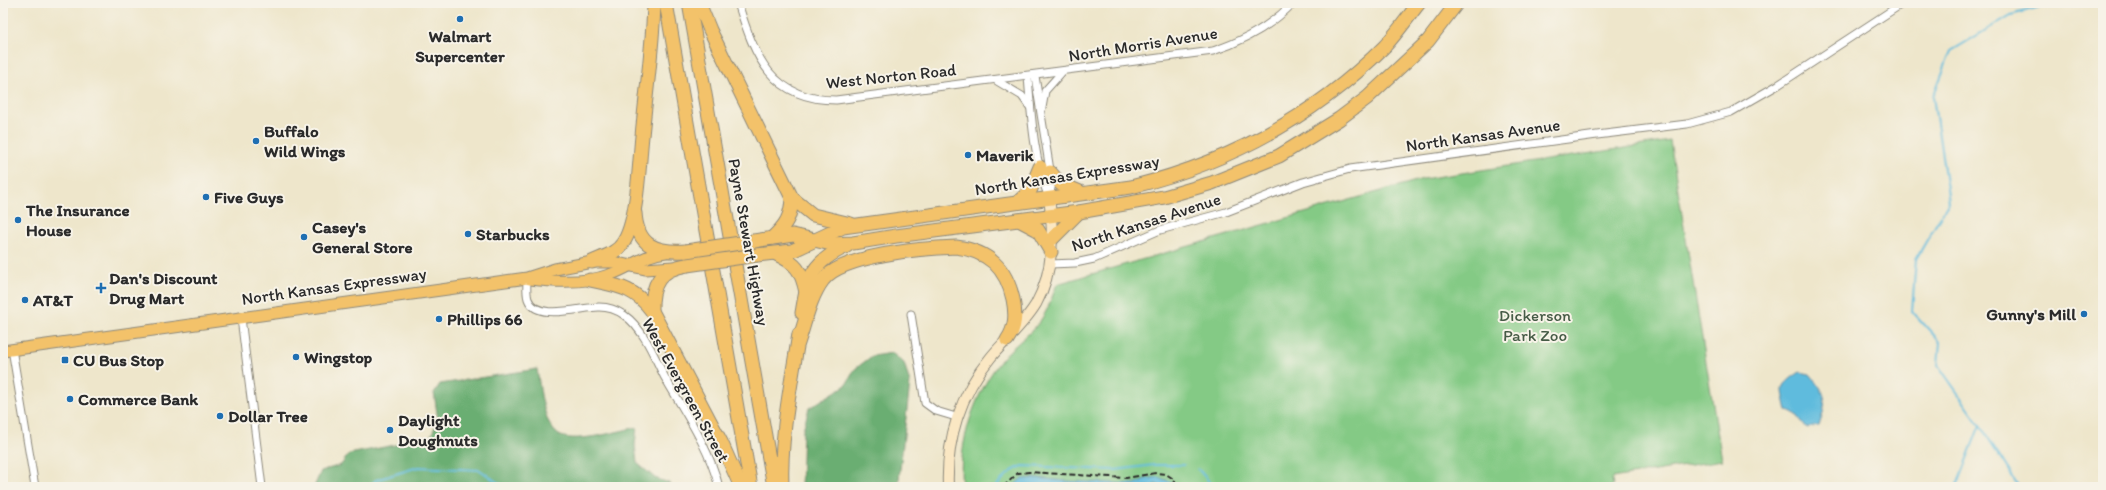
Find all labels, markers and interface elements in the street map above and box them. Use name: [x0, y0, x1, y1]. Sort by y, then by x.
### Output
marker: Walmart Supercenter: [455, 14, 465, 24]
street label: North Morris Avenue: [1067, 22, 1219, 66]
place label: Walmart Supercenter: [415, 26, 505, 67]
street label: West Norton Road: [825, 59, 958, 93]
street label: North Kansas Avenue: [1404, 114, 1562, 156]
place label: Buffalo Wild Wings: [264, 121, 346, 162]
marker: Buffalo Wild Wings: [251, 136, 261, 146]
place label: Maverik: [976, 145, 1034, 165]
marker: Maverik: [963, 150, 973, 160]
street label: North Kansas Expressway: [973, 151, 1161, 199]
street label: Payne Stewart Highway: [724, 157, 774, 327]
place label: Five Guys: [214, 187, 284, 208]
street label: North Kansas Avenue: [1069, 188, 1223, 256]
marker: Five Guys: [201, 192, 211, 202]
place label: The Insurance House: [25, 200, 130, 240]
marker: The Insurance House: [13, 215, 23, 225]
place label: Casey's General Store: [312, 217, 413, 257]
place label: Starbucks: [476, 224, 550, 244]
marker: Starbucks: [463, 229, 473, 239]
marker: Casey's General Store: [299, 232, 309, 242]
street label: North Kansas Expressway: [240, 263, 428, 309]
place label: Dan's Discount Drug Mart: [109, 268, 218, 309]
marker: Dan's Discount Drug Mart: [96, 283, 106, 293]
place label: AT&T: [32, 290, 73, 310]
marker: AT&T: [20, 295, 30, 305]
place label: Gunny's Mill: [1986, 304, 2076, 325]
park label: Dickerson Park Zoo: [1499, 305, 1571, 345]
place label: Phillips 66: [447, 309, 523, 330]
marker: Gunny's Mill: [2079, 309, 2089, 319]
marker: Phillips 66: [434, 314, 444, 324]
street label: West Evergreen Street: [638, 314, 734, 466]
place label: Wingstop: [304, 347, 373, 368]
place label: CU Bus Stop: [73, 350, 164, 371]
marker: Wingstop: [291, 352, 301, 362]
marker: CU Bus Stop: [60, 355, 70, 365]
place label: Commerce Bank: [78, 389, 198, 409]
marker: Commerce Bank: [65, 394, 75, 404]
place label: Dollar Tree: [228, 406, 308, 426]
place label: Daylight Doughnuts: [398, 410, 478, 451]
marker: Dollar Tree: [215, 411, 225, 421]
marker: Daylight Doughnuts: [385, 425, 395, 435]

